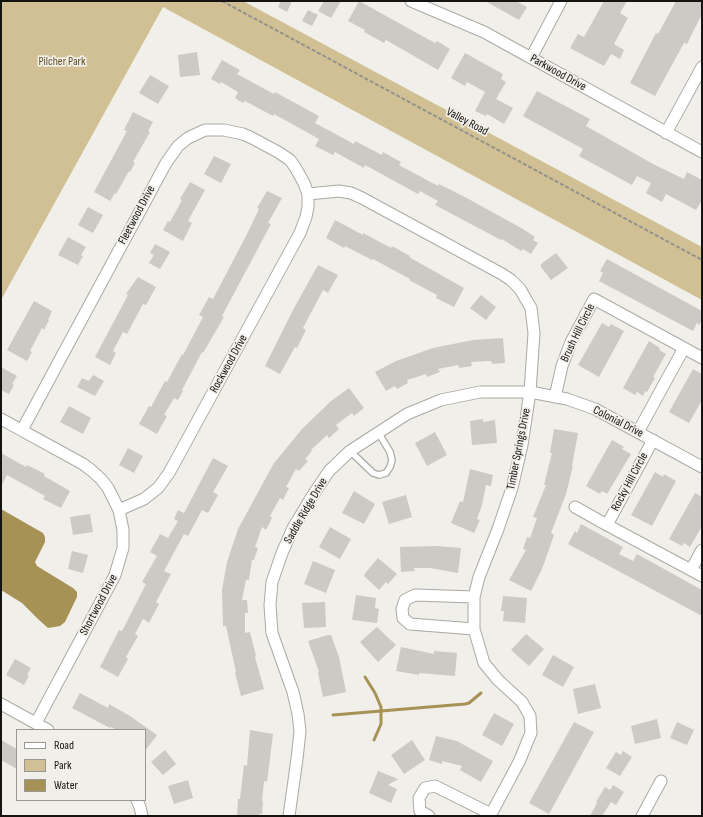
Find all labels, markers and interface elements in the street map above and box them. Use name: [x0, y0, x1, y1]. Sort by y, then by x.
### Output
street label: Parkwood Drive: [527, 52, 589, 94]
park label: Pilcher Park: [38, 55, 86, 69]
street label: Valley Road: [444, 105, 490, 139]
street label: Fleetwood Drive: [115, 183, 159, 247]
street label: Brush Hill Circle: [558, 302, 598, 364]
street label: Rockwood Drive: [207, 332, 251, 396]
street label: Colonial Drive: [590, 403, 646, 441]
street label: Timber Springs Drive: [504, 407, 534, 491]
street label: Rocky Hill Circle: [609, 450, 651, 514]
street label: Saddle Ridge Drive: [281, 475, 331, 547]
street label: Shortwood Drive: [77, 572, 121, 638]
legend: [16, 729, 146, 801]
text: Road: [54, 738, 74, 753]
text: Park: [54, 758, 72, 773]
text: Water: [54, 778, 78, 793]

